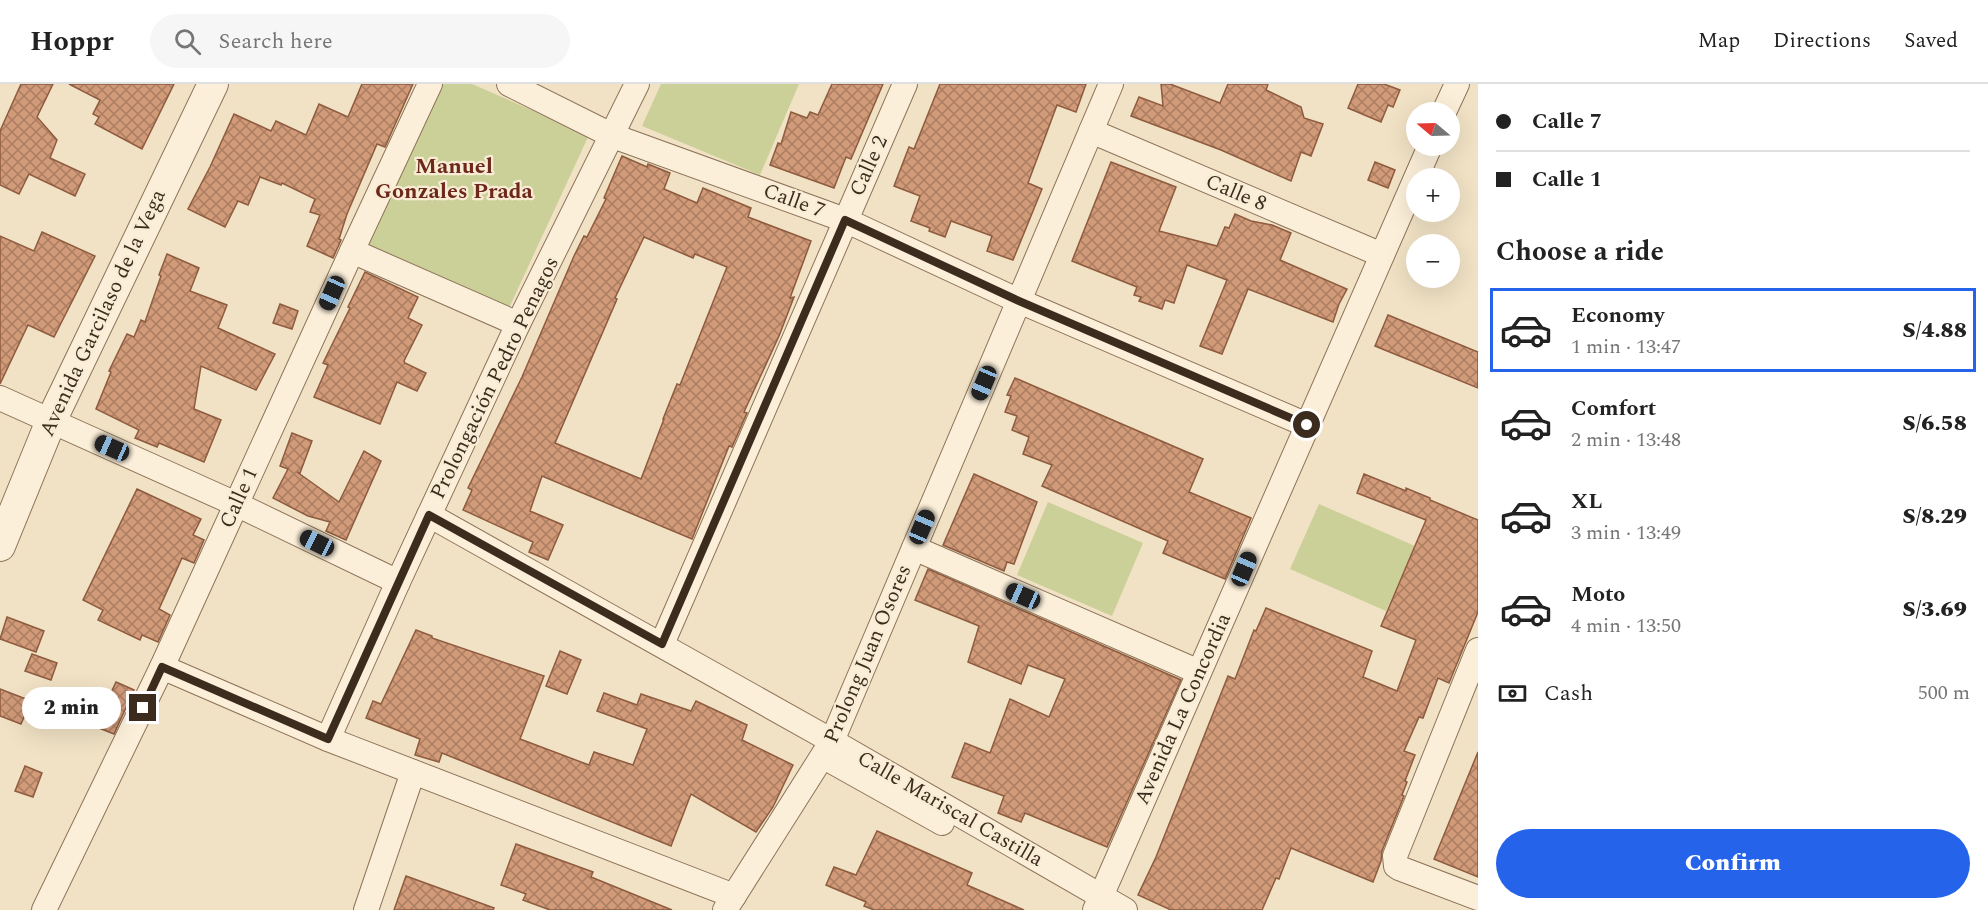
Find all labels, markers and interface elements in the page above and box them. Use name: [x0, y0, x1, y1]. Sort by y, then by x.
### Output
search box: [150, 14, 570, 68]
text: Hoppr: [30, 20, 114, 63]
icon: search: [171, 25, 204, 58]
text: Search here: [219, 25, 333, 58]
text: Map: [1698, 25, 1740, 57]
text: Directions: [1773, 25, 1871, 57]
text: Saved: [1904, 25, 1958, 57]
north arrow: [1406, 102, 1460, 156]
map controls: [1406, 102, 1460, 288]
text: Calle 7: [1532, 105, 1602, 138]
street label: Calle 2: [841, 130, 897, 202]
district label: Manuel Gonzales Prada: [375, 150, 534, 208]
text: Calle 1: [1532, 163, 1602, 196]
street label: Calle 8: [1200, 166, 1272, 220]
button: +: [1406, 168, 1460, 222]
street label: Calle 7: [759, 175, 829, 227]
street label: Avenida Garcilaso de la Vega: [32, 183, 175, 442]
text: Choose a ride: [1496, 231, 1664, 273]
button: −: [1406, 234, 1460, 288]
street label: Prolongación Pedro Penagos: [422, 251, 568, 505]
car: [316, 273, 348, 313]
text: Economy: [1571, 299, 1664, 332]
icon: car: [1499, 303, 1553, 357]
text: S/4.88: [1903, 314, 1967, 347]
text: 1 min · 13:47: [1571, 332, 1681, 362]
car: [969, 363, 999, 403]
text: Comfort: [1571, 392, 1656, 425]
icon: car: [1499, 396, 1553, 450]
text: S/6.58: [1903, 407, 1967, 440]
route start: [1293, 411, 1320, 438]
text: 2 min · 13:48: [1571, 425, 1681, 455]
car: [92, 432, 132, 464]
street label: Calle 1: [211, 462, 267, 534]
text: XL: [1571, 485, 1602, 518]
icon: car: [1499, 489, 1553, 543]
text: S/8.29: [1903, 500, 1967, 533]
car: [907, 507, 937, 547]
text: 3 min · 13:49: [1571, 518, 1681, 548]
car: [297, 527, 337, 559]
car: [1229, 549, 1259, 589]
street label: Prolong Juan Osores: [816, 560, 920, 748]
text: Moto: [1571, 578, 1625, 611]
car: [1003, 580, 1043, 612]
icon: car: [1499, 582, 1553, 636]
text: S/3.69: [1903, 593, 1967, 626]
street label: Avenida La Concordia: [1126, 607, 1240, 810]
text: 4 min · 13:50: [1571, 611, 1681, 641]
icon: cash: [1496, 677, 1529, 710]
text: Cash: [1544, 677, 1593, 710]
text: 500 m: [1918, 678, 1970, 708]
callout: 2 min: [23, 687, 122, 729]
text: 2 min: [44, 693, 99, 723]
route end: [129, 694, 156, 721]
street label: Calle Mariscal Castilla: [851, 743, 1050, 876]
button: Confirm: [1496, 829, 1970, 898]

